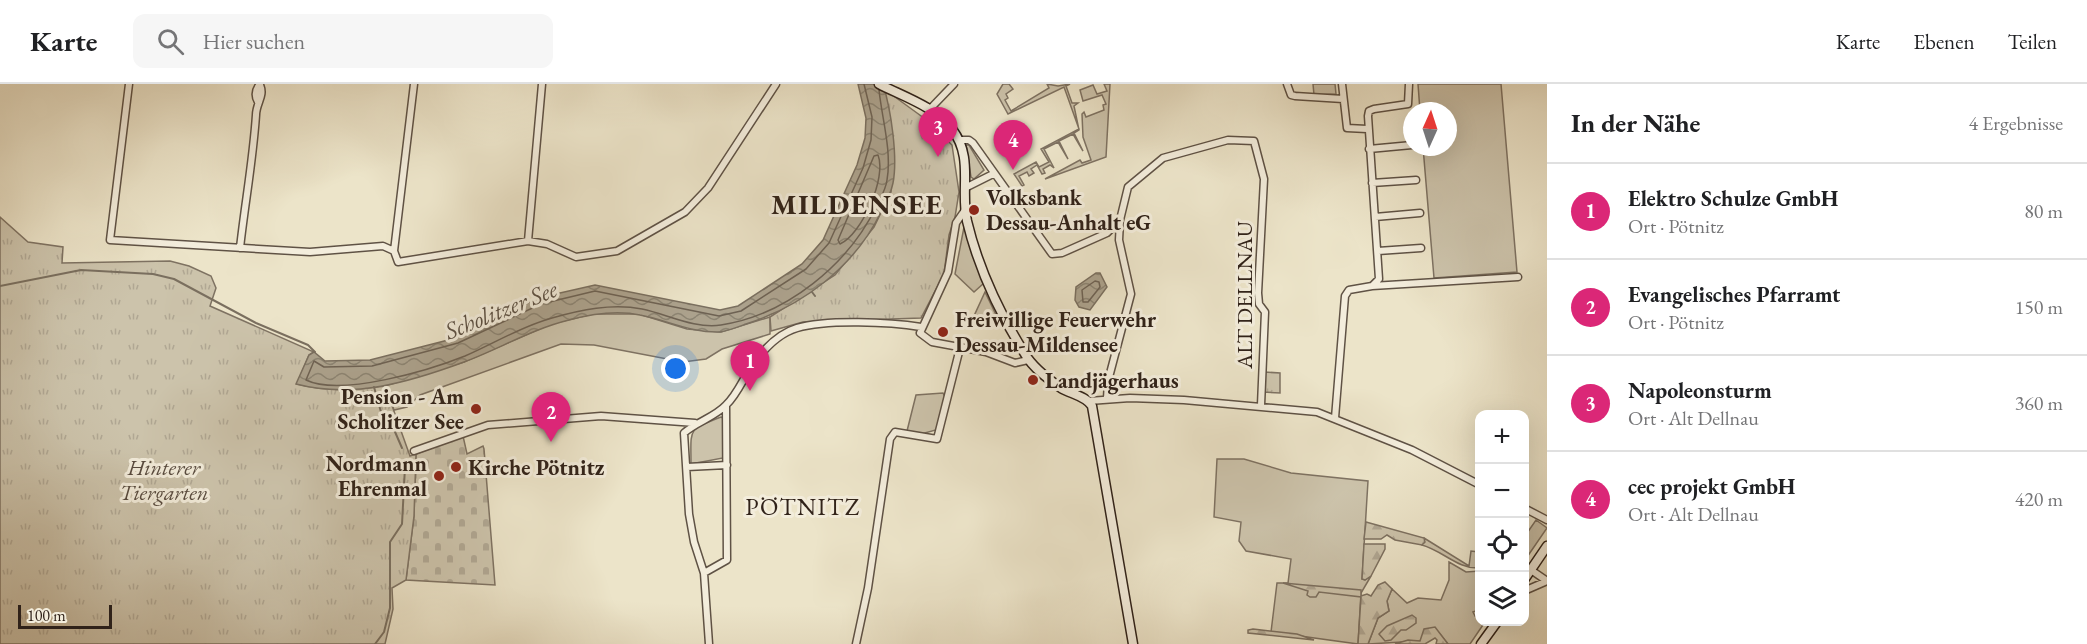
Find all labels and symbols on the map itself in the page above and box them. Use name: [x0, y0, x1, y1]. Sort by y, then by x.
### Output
north arrow: [1403, 102, 1457, 156]
pin: 3: [918, 107, 958, 157]
pin: 4: [994, 120, 1032, 170]
place label: Volksbank Dessau-Anhalt eG: [986, 183, 1151, 237]
district label: MILDENSEE: [771, 186, 943, 222]
marker: Volksbank Dessau-Anhalt eG: [967, 203, 981, 217]
street label: ALT DELLNAU: [1230, 220, 1259, 370]
water label: Scholitzer See: [439, 273, 563, 347]
place label: Freiwillige Feuerwehr Dessau-Mildensee: [955, 305, 1157, 359]
marker: Freiwillige Feuerwehr Dessau-Mildensee: [936, 325, 950, 339]
pin: 1: [730, 342, 770, 391]
your location: [661, 354, 690, 383]
place label: Landjägerhaus: [1045, 366, 1179, 395]
marker: Landjägerhaus: [1026, 373, 1040, 387]
place label: Pension - Am Scholitzer See: [337, 382, 464, 436]
pin: 2: [532, 392, 570, 442]
marker: Pension - Am Scholitzer See: [469, 402, 483, 416]
place label: Nordmann Ehrenmal: [325, 449, 428, 503]
park label: Hinterer Tiergarten: [120, 453, 208, 507]
place label: Kirche Pötnitz: [468, 453, 605, 482]
marker: Kirche Pötnitz: [449, 460, 463, 474]
marker: Nordmann Ehrenmal: [432, 469, 446, 483]
district label: PÖTNITZ: [745, 491, 861, 522]
scale bar: [18, 602, 112, 630]

